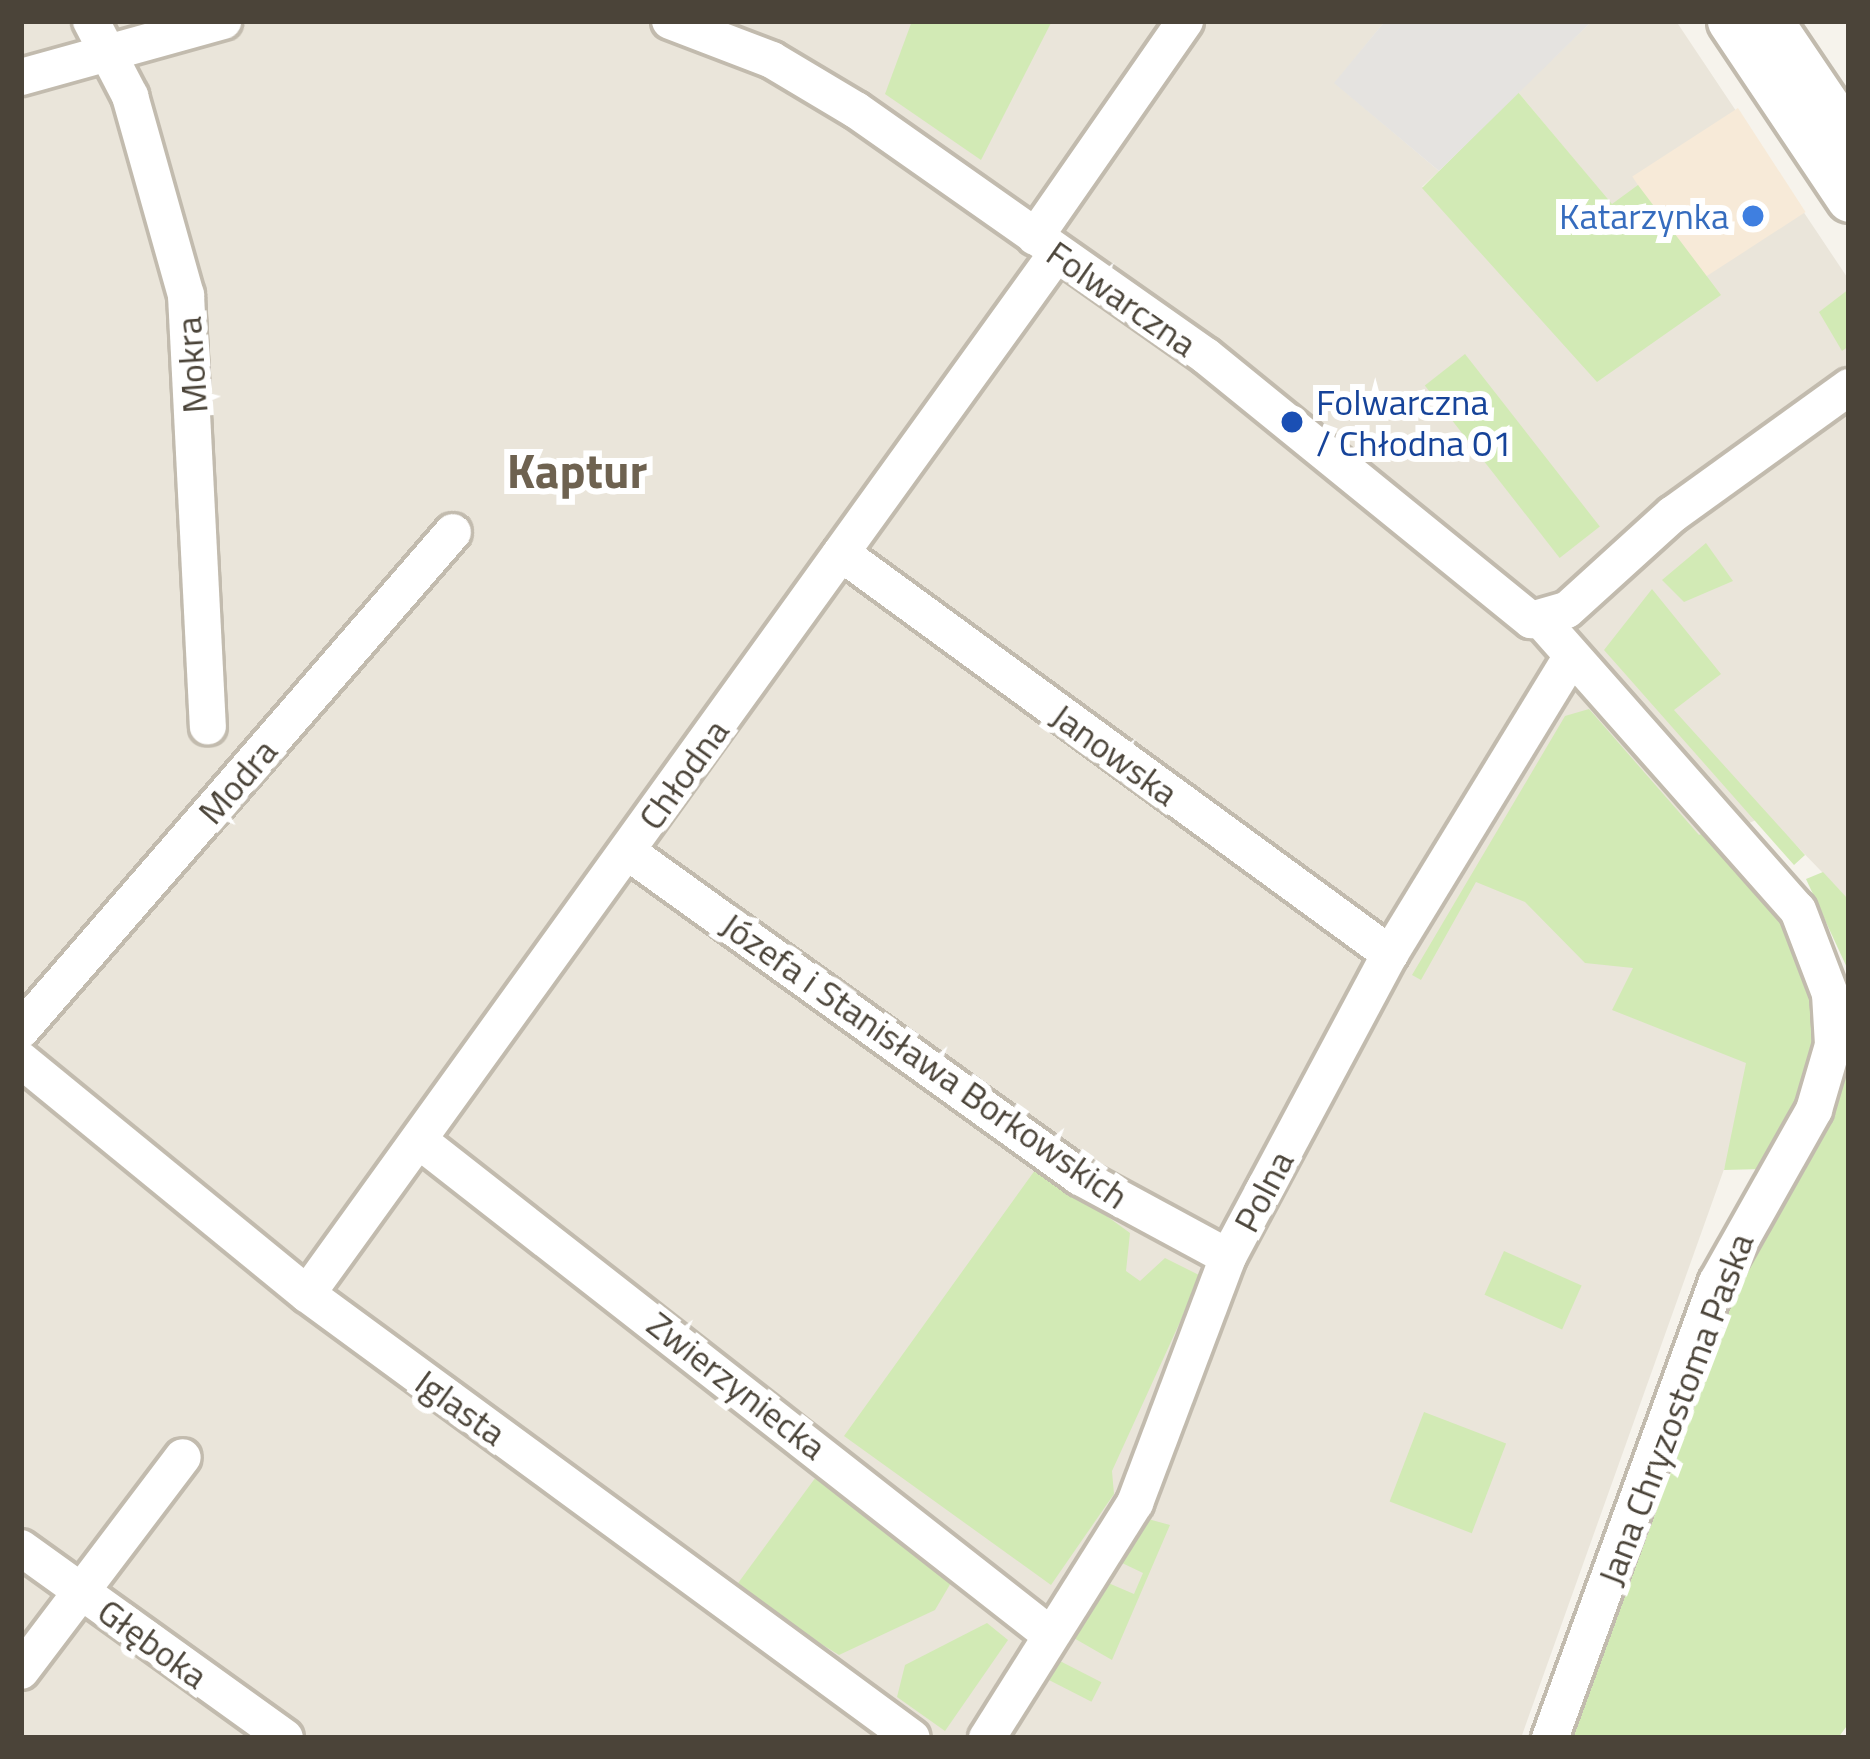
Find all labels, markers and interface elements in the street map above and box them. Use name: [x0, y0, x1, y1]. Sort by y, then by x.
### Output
place label: Katarzynka: [1559, 194, 1729, 238]
marker: Katarzynka: [1740, 203, 1766, 229]
street label: Folwarczna: [1039, 231, 1205, 365]
street label: Mokra: [166, 315, 216, 415]
place label: Folwarczna / Chłodna 01: [1316, 379, 1512, 464]
marker: Folwarczna / Chłodna 01: [1279, 409, 1305, 435]
district label: Kaptur: [507, 442, 647, 500]
street label: Janowska: [1043, 694, 1187, 814]
street label: Chłodna: [629, 711, 737, 837]
street label: Modra: [188, 730, 286, 832]
street label: Józefa i Stanisława Borkowskich: [713, 903, 1137, 1217]
street label: Polna: [1224, 1143, 1302, 1239]
street label: Jana Chryzostoma Paska: [1588, 1227, 1762, 1591]
street label: Zwierzyniecka: [639, 1302, 835, 1468]
street label: Iglasta: [408, 1360, 514, 1454]
street label: Głęboka: [90, 1589, 216, 1697]

